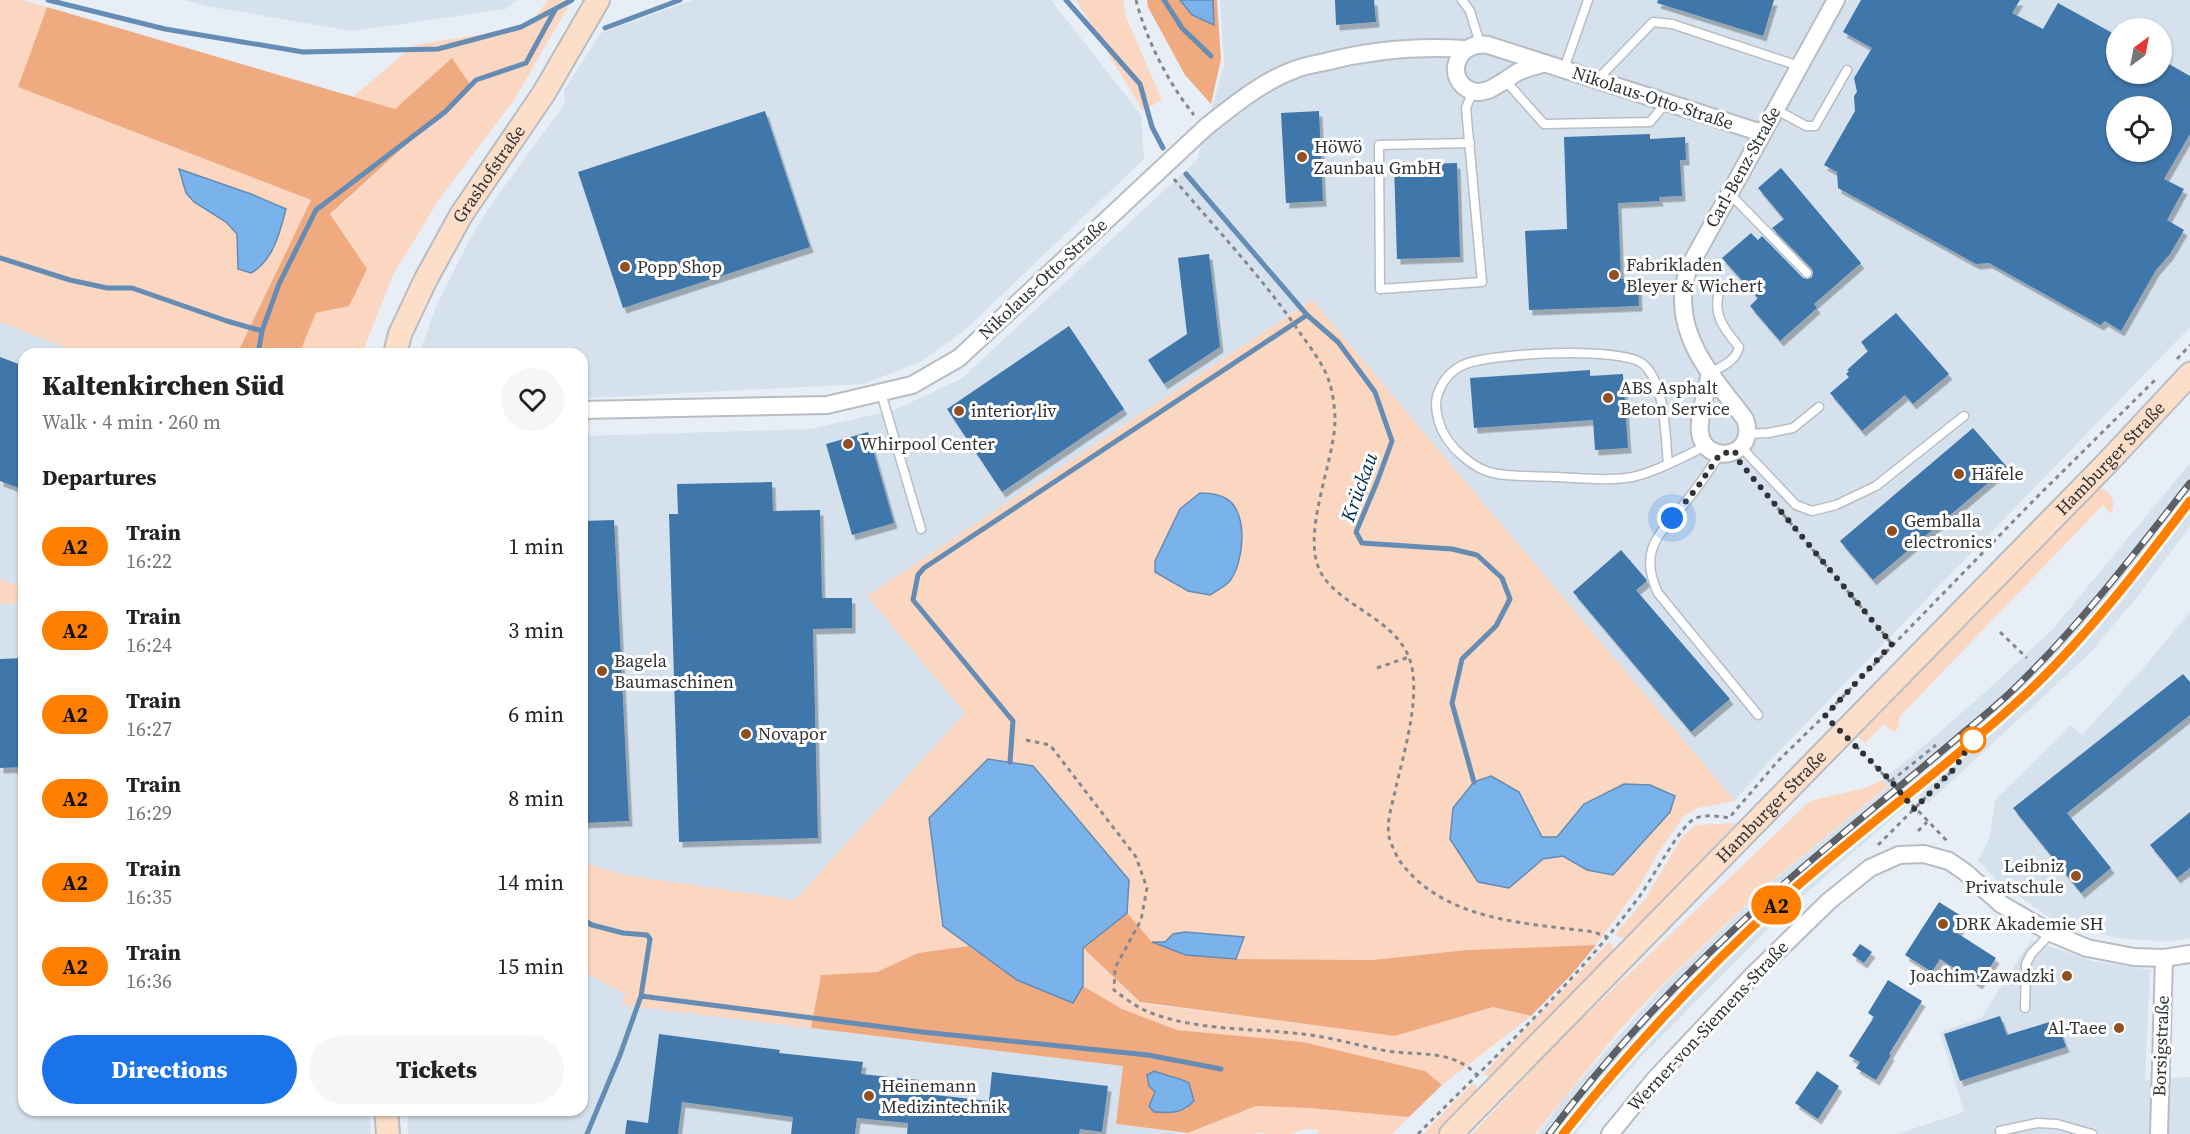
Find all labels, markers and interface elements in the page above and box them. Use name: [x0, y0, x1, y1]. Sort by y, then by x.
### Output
north arrow: [2106, 18, 2172, 84]
map controls: [2106, 18, 2172, 162]
street label: Nikolaus-Otto-Straße: [1569, 60, 1737, 135]
button: locate: [2106, 96, 2172, 162]
street label: Carl-Benz-Straße: [1699, 102, 1786, 232]
street label: Grashofstraße: [446, 120, 531, 227]
place label: HöWö Zaunbau GmbH: [1314, 134, 1441, 180]
marker: HöWö Zaunbau GmbH: [1295, 150, 1309, 164]
street label: Nikolaus-Otto-Straße: [973, 212, 1113, 345]
place label: Fabrikladen Bleyer & Wichert: [1626, 252, 1763, 298]
place label: Popp Shop: [637, 254, 722, 279]
marker: Popp Shop: [618, 260, 632, 274]
marker: Fabrikladen Bleyer & Wichert: [1607, 268, 1621, 282]
text: Kaltenkirchen Süd: [42, 366, 284, 404]
button: heart: [501, 368, 564, 431]
place label: ABS Asphalt Beton Service: [1620, 375, 1730, 421]
marker: ABS Asphalt Beton Service: [1601, 391, 1615, 405]
street label: Hamburger Straße: [2050, 396, 2170, 521]
place label: interior liv: [971, 398, 1056, 423]
marker: interior liv: [952, 404, 966, 418]
text: Walk · 4 min · 260 m: [42, 408, 221, 436]
place label: Whirpool Center: [860, 431, 995, 456]
marker: Whirpool Center: [841, 437, 855, 451]
water label: Krückau: [1333, 448, 1385, 526]
place label: Häfele: [1971, 461, 2024, 486]
text: Departures: [42, 462, 156, 492]
marker: Häfele: [1952, 467, 1966, 481]
your location: [1657, 503, 1687, 533]
place label: Gemballa electronics: [1904, 508, 1993, 554]
text: Train: [126, 517, 181, 547]
marker: Gemballa electronics: [1885, 524, 1899, 538]
text: 1 min: [508, 531, 564, 561]
text: A2: [62, 532, 88, 561]
text: 16:22: [126, 547, 172, 575]
text: Train: [126, 601, 181, 631]
text: 3 min: [508, 615, 564, 645]
text: A2: [62, 616, 88, 645]
text: 16:24: [126, 631, 172, 659]
place label: Bagela Baumaschinen: [614, 648, 734, 694]
marker: Bagela Baumaschinen: [595, 664, 609, 678]
text: Train: [126, 685, 181, 715]
text: 6 min: [508, 699, 564, 729]
text: A2: [62, 700, 88, 729]
text: 16:27: [126, 715, 172, 743]
place label: Novapor: [758, 721, 827, 746]
marker: Novapor: [739, 727, 753, 741]
unlabelled marker: [1960, 727, 1986, 753]
street label: Hamburger Straße: [1710, 744, 1832, 868]
text: Train: [126, 769, 181, 799]
text: 8 min: [508, 783, 564, 813]
text: A2: [62, 784, 88, 813]
text: 16:29: [126, 799, 172, 827]
text: Train: [126, 853, 181, 883]
place label: Leibniz Privatschule: [1965, 853, 2064, 899]
text: 14 min: [497, 867, 564, 897]
text: A2: [62, 868, 88, 897]
marker: Leibniz Privatschule: [2069, 869, 2083, 883]
text: 16:35: [126, 883, 172, 911]
line badge: A2: [1749, 886, 1803, 924]
text: A2: [1763, 891, 1789, 920]
place label: DRK Akademie SH: [1955, 911, 2104, 936]
marker: DRK Akademie SH: [1936, 917, 1950, 931]
street label: Werner-von-Siemens-Straße: [1622, 935, 1794, 1117]
text: Train: [126, 937, 181, 967]
text: 15 min: [497, 951, 564, 981]
text: A2: [62, 952, 88, 981]
place label: Joachim Zawadzki: [1908, 963, 2055, 988]
text: 16:36: [126, 967, 172, 995]
marker: Joachim Zawadzki: [2060, 969, 2074, 983]
street label: Borsigstraße: [2146, 995, 2175, 1097]
place label: Al-Taee: [2047, 1015, 2107, 1040]
marker: Al-Taee: [2112, 1021, 2126, 1035]
button: Directions: [42, 1035, 297, 1104]
button: Tickets: [309, 1035, 564, 1104]
place label: Heinemann Medizintechnik: [881, 1073, 1007, 1119]
marker: Heinemann Medizintechnik: [862, 1089, 876, 1103]

